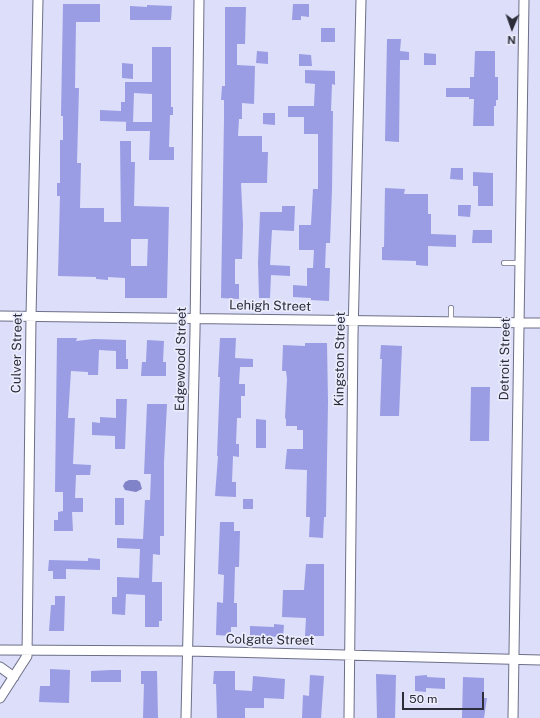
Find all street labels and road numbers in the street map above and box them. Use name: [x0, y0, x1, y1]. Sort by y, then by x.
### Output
street label: Lehigh Street: [229, 297, 311, 315]
street label: Edgewood Street: [172, 307, 190, 411]
street label: Kingston Street: [331, 311, 349, 407]
street label: Culver Street: [9, 313, 25, 393]
street label: Detroit Street: [496, 317, 514, 401]
street label: Colgate Street: [226, 631, 314, 649]

